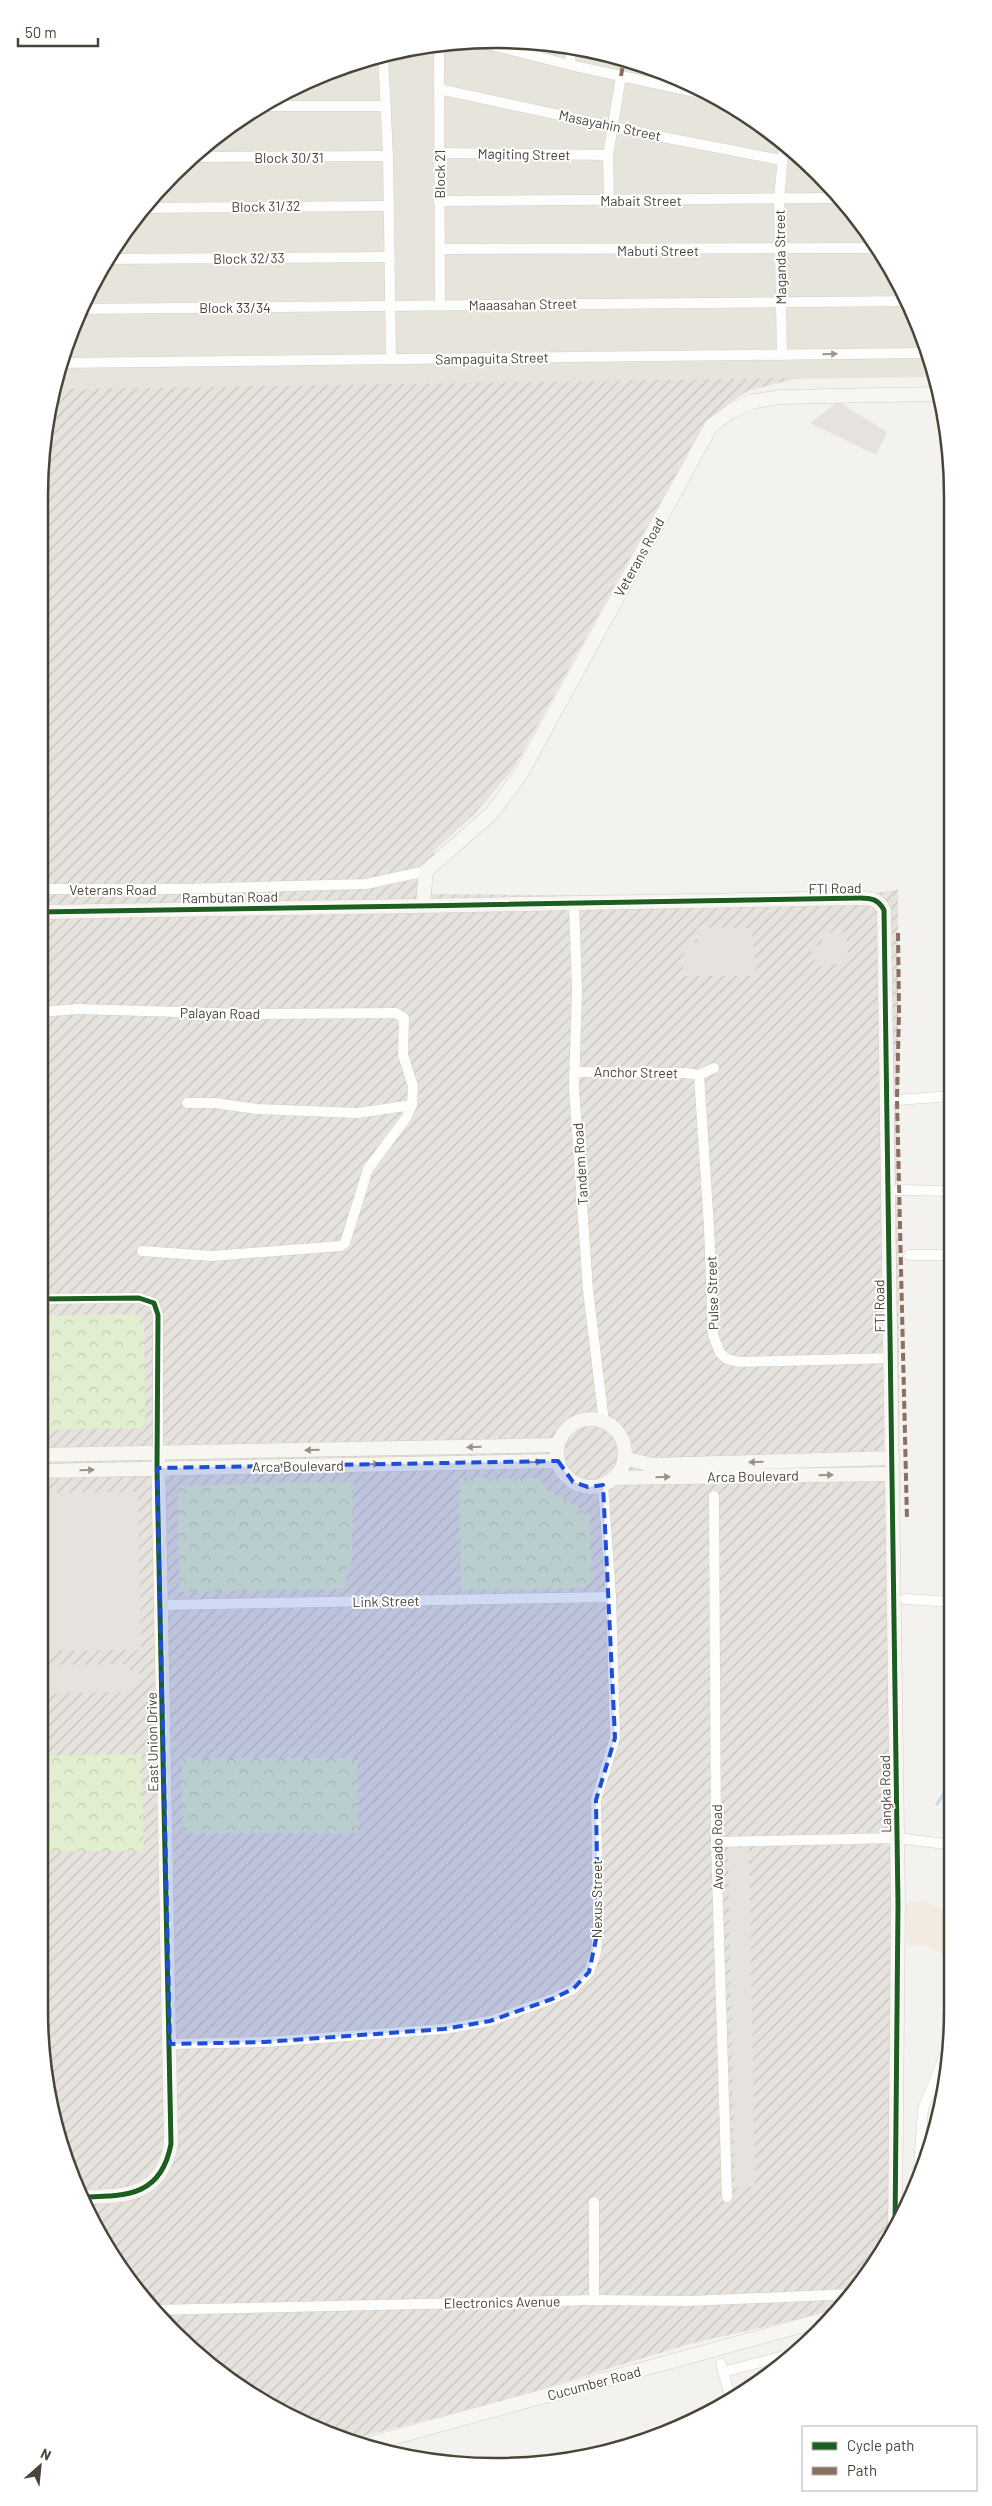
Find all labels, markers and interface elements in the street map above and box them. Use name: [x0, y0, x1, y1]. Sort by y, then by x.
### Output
scale bar: [18, 15, 98, 47]
text: 50 m: [25, 23, 57, 41]
street label: Masayahin Street: [557, 106, 663, 144]
street label: Magiting Street: [477, 145, 571, 163]
street label: Block 30/31: [254, 149, 324, 166]
street label: Block 21: [431, 150, 448, 198]
street label: Mabait Street: [600, 192, 682, 209]
street label: Block 31/32: [231, 197, 301, 215]
street label: Maganda Street: [771, 209, 789, 305]
street label: Mabuti Street: [617, 242, 699, 259]
street label: Block 32/33: [213, 249, 285, 267]
street label: Maaasahan Street: [469, 295, 577, 313]
street label: Block 33/34: [199, 299, 271, 316]
street label: Sampaguita Street: [435, 349, 549, 367]
one-way arrow: [823, 350, 839, 358]
street label: Veterans Road: [610, 515, 668, 599]
street label: FTI Road: [808, 879, 862, 897]
street label: Veterans Road: [69, 881, 157, 898]
street label: Rambutan Road: [182, 888, 278, 906]
street label: Palayan Road: [180, 1004, 260, 1022]
street label: Anchor Street: [594, 1063, 678, 1081]
street label: Tandem Road: [569, 1122, 591, 1206]
street label: Pulse Street: [702, 1256, 722, 1330]
street label: FTI Road: [870, 1279, 888, 1333]
one-way arrow: [466, 1443, 482, 1451]
one-way arrow: [303, 1446, 319, 1454]
street label: Arca Boulevard: [252, 1457, 344, 1475]
one-way arrow: [527, 1458, 543, 1466]
one-way arrow: [748, 1458, 764, 1466]
one-way arrow: [365, 1460, 381, 1468]
one-way arrow: [80, 1465, 96, 1473]
street label: Arca Boulevard: [707, 1467, 799, 1485]
one-way arrow: [818, 1471, 834, 1479]
one-way arrow: [655, 1473, 671, 1481]
street label: Link Street: [352, 1592, 420, 1610]
street label: East Union Drive: [143, 1692, 161, 1792]
street label: Langka Road: [876, 1755, 894, 1833]
street label: Avocado Road: [708, 1804, 726, 1890]
street label: Nexus Street: [588, 1860, 605, 1938]
street label: Electronics Avenue: [444, 2292, 560, 2312]
street label: Cucumber Road: [545, 2362, 643, 2404]
legend: [802, 2426, 977, 2491]
text: Cycle path: [847, 2436, 914, 2454]
north arrow: [15, 2441, 65, 2491]
text: N: [38, 2444, 54, 2464]
text: Path: [847, 2461, 877, 2479]

